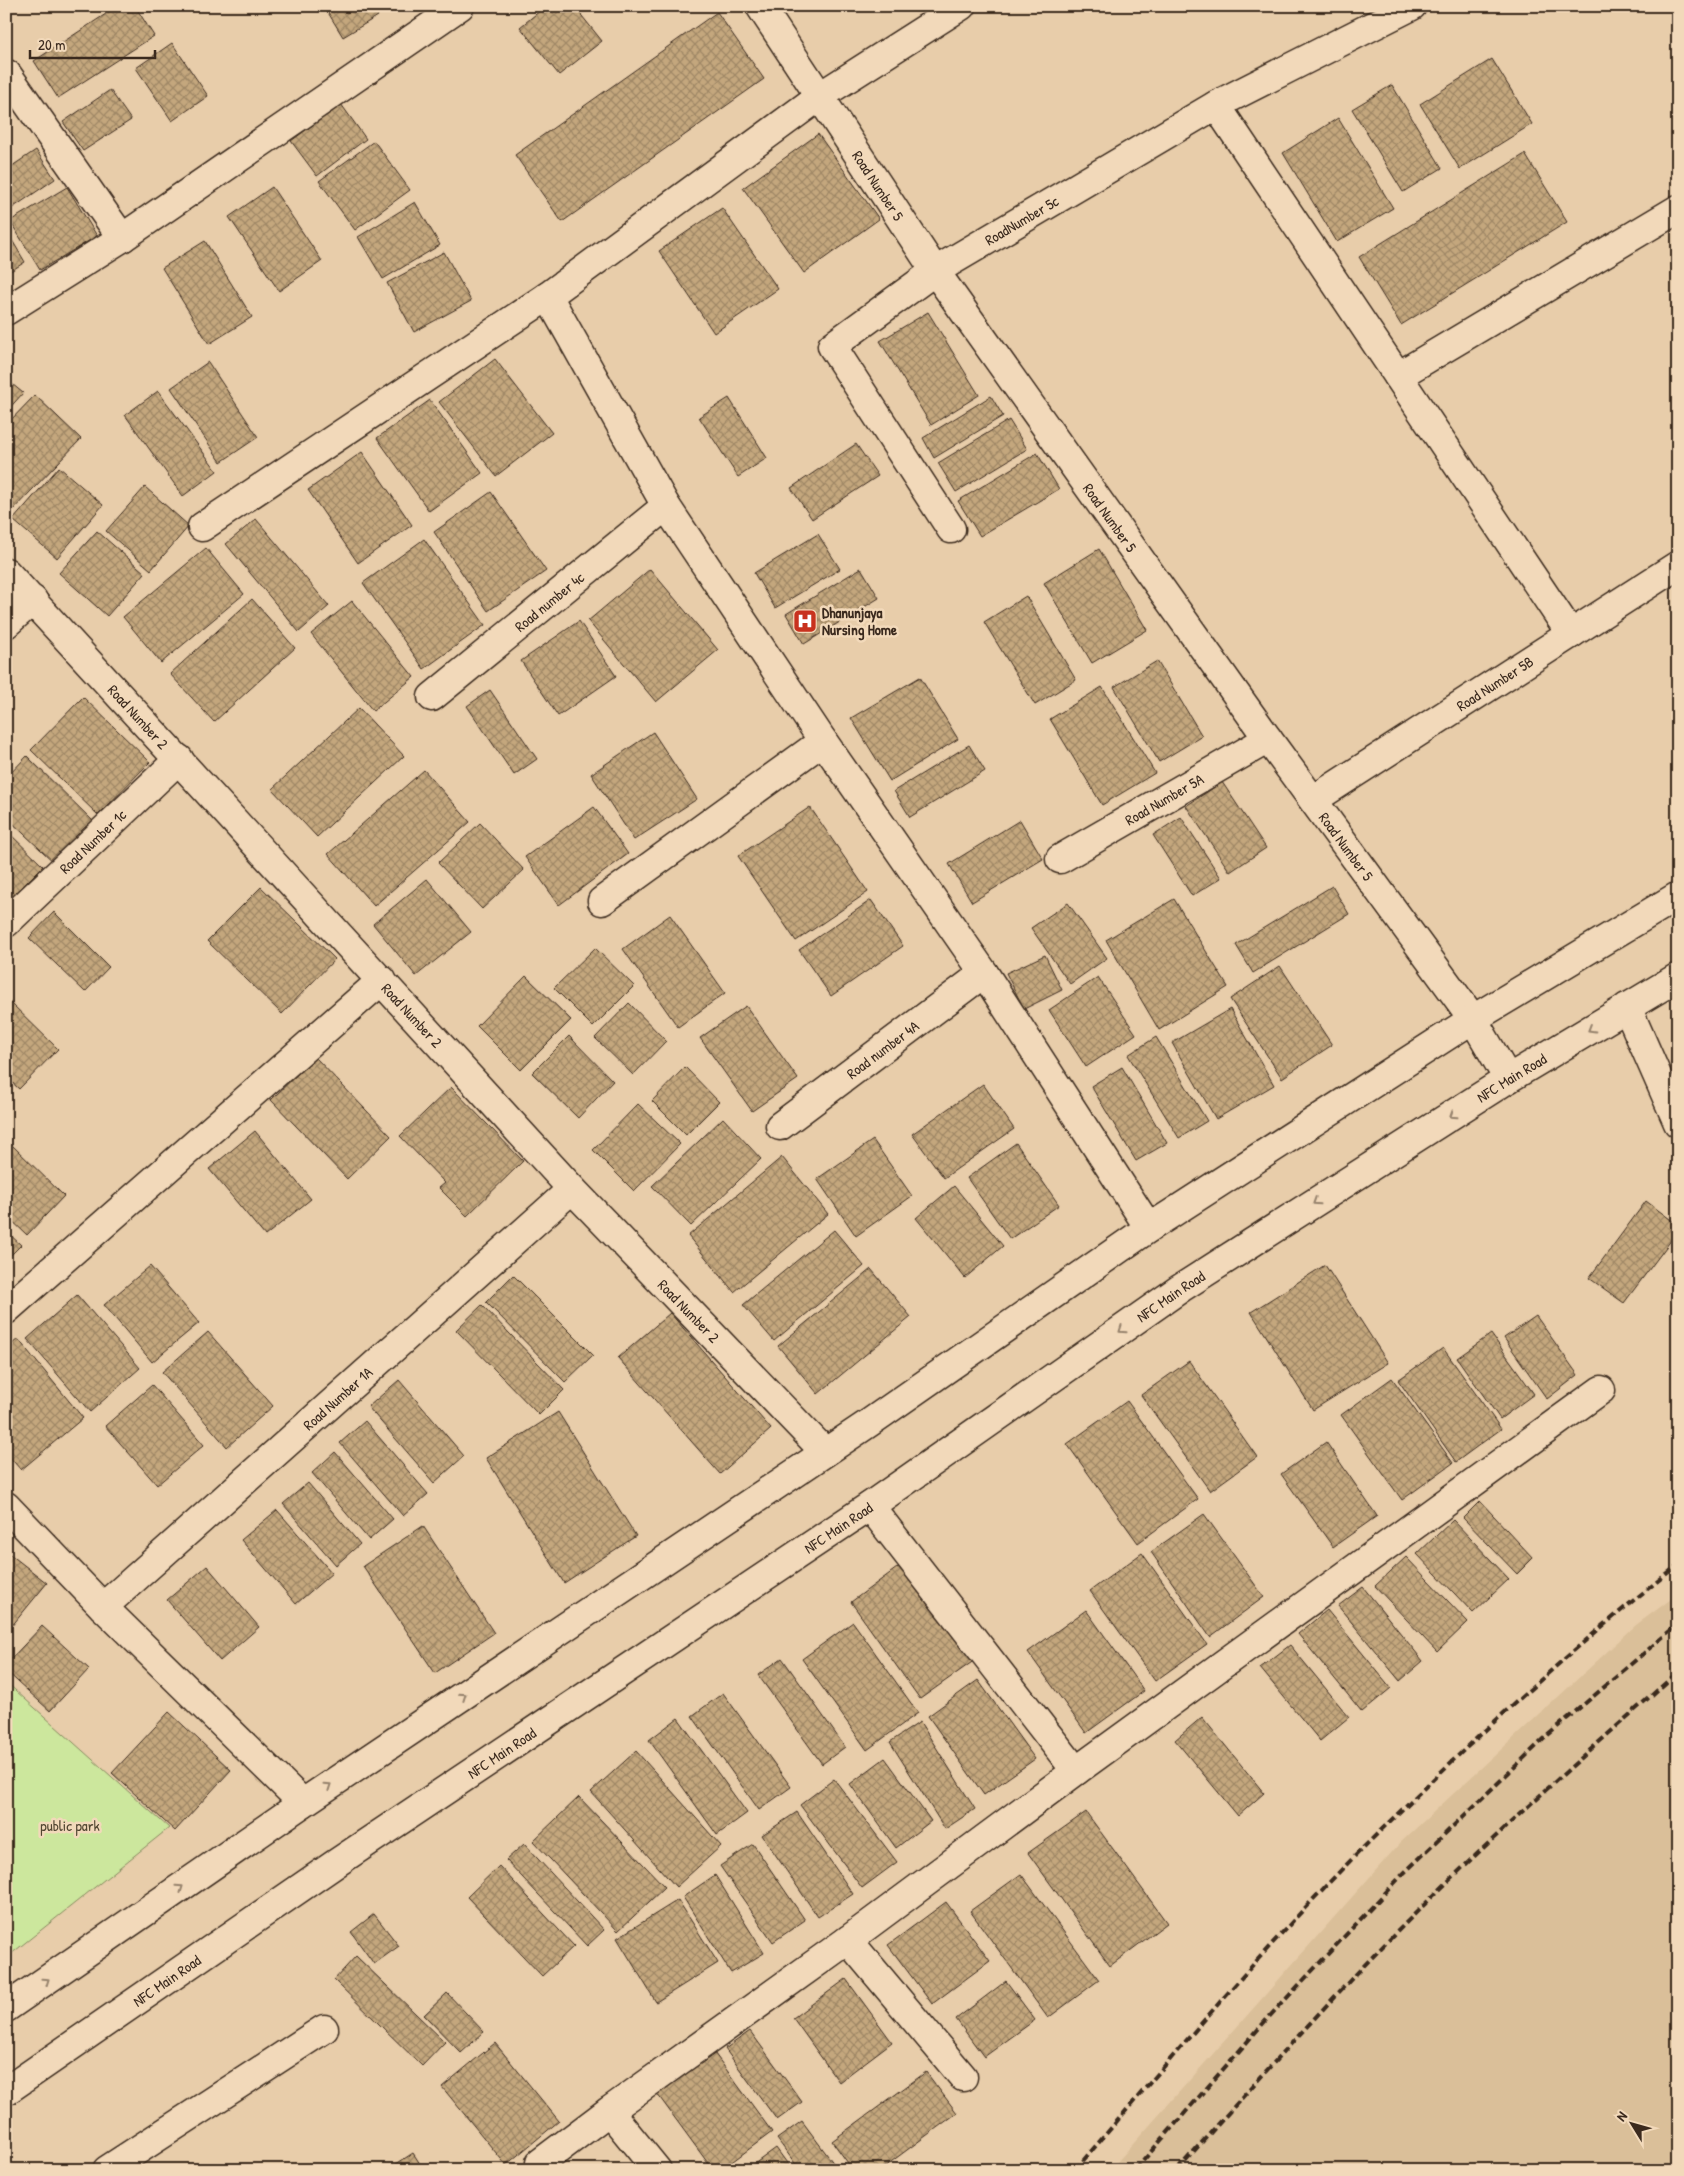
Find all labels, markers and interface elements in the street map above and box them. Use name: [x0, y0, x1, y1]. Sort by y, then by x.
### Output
scale bar: [30, 28, 155, 60]
text: 20 m: [38, 34, 65, 55]
street label: Road Number 5: [848, 146, 910, 225]
street label: RoadNumber 5c: [981, 190, 1062, 250]
street label: Road Number 5: [1079, 479, 1142, 557]
street label: Road number 4c: [510, 567, 588, 636]
place label: Dhanunjaya Nursing Home: [822, 602, 897, 641]
hospital icon: Dhanunjaya Nursing Home: [792, 608, 818, 634]
street label: Road Number 5B: [1452, 651, 1537, 716]
street label: Road Number 2: [103, 680, 174, 753]
street label: Road Number 5A: [1121, 768, 1208, 830]
street label: Road Number 1c: [54, 804, 131, 878]
street label: Road Number 5: [1314, 808, 1379, 885]
street label: Road Number 2: [377, 978, 447, 1052]
street label: Road number 4A: [842, 1015, 923, 1083]
one-way arrow: [1588, 1023, 1597, 1033]
street label: NFC Main Road: [1472, 1048, 1550, 1107]
one-way arrow: [1449, 1108, 1458, 1118]
one-way arrow: [1312, 1196, 1321, 1205]
street label: NFC Main Road: [1132, 1265, 1209, 1327]
street label: Road Number 2: [653, 1274, 725, 1347]
one-way arrow: [1118, 1324, 1127, 1333]
street label: Road Number 1A: [298, 1361, 377, 1435]
street label: NFC Main Road: [800, 1497, 877, 1558]
one-way arrow: [457, 1693, 467, 1702]
street label: NFC Main Road: [463, 1722, 540, 1783]
one-way arrow: [323, 1783, 332, 1792]
park label: public park: [40, 1815, 100, 1836]
one-way arrow: [174, 1885, 184, 1894]
street label: NFC Main Road: [128, 1949, 205, 2011]
one-way arrow: [41, 1978, 50, 1987]
north arrow: [1606, 2098, 1656, 2148]
text: N: [1611, 2107, 1631, 2125]

